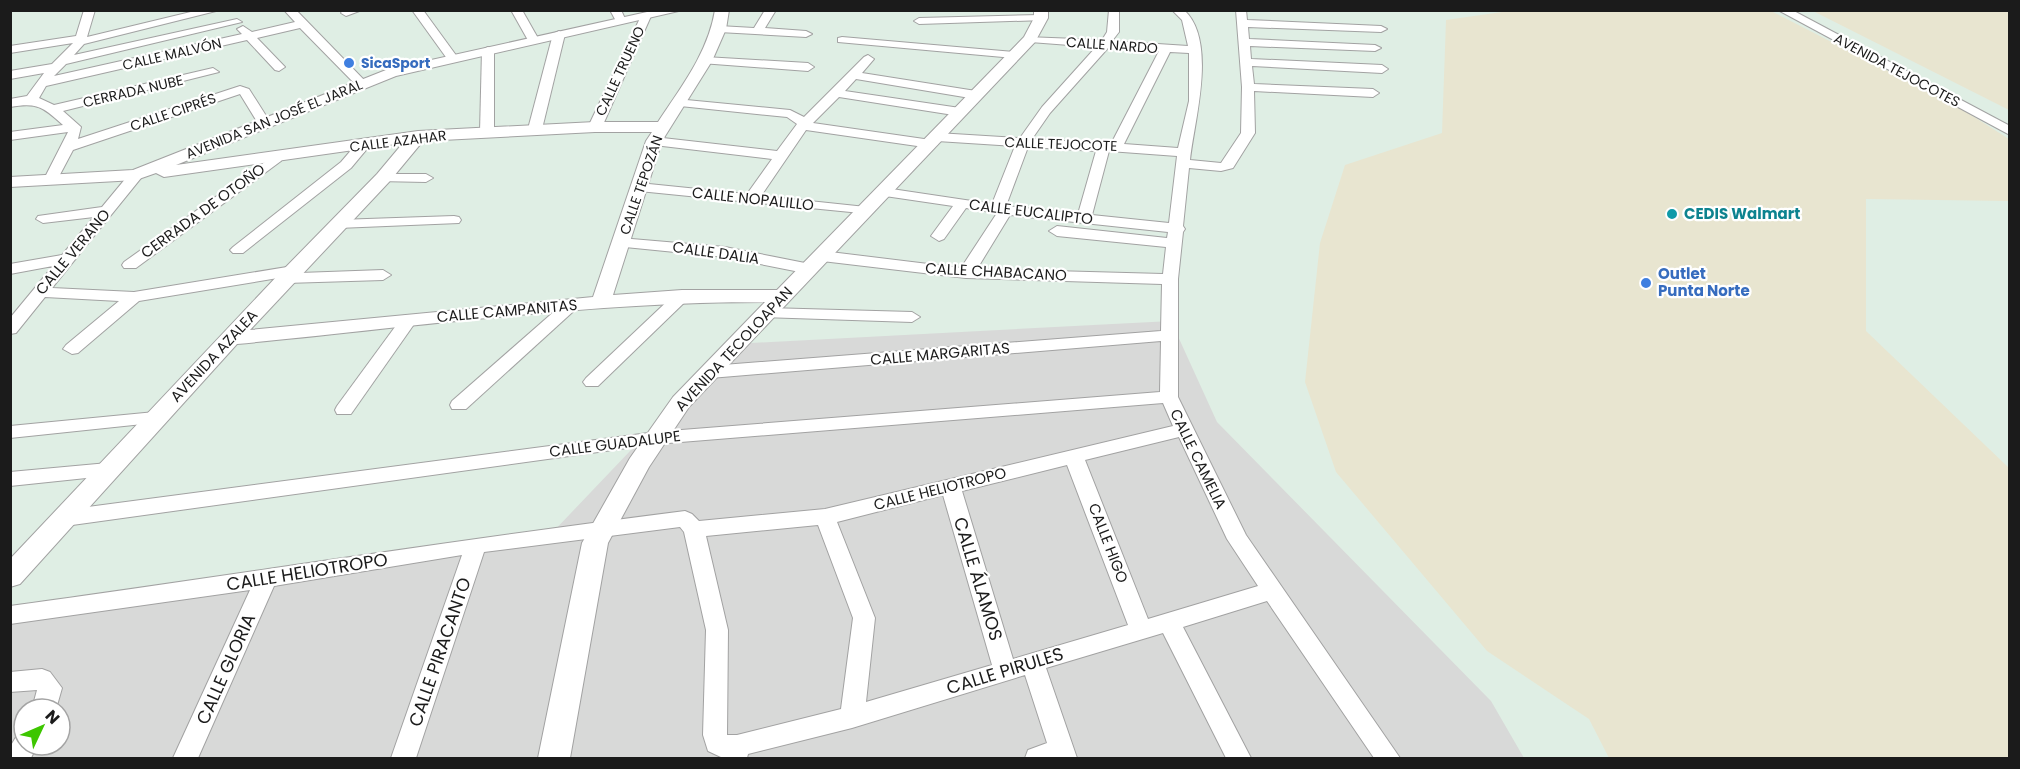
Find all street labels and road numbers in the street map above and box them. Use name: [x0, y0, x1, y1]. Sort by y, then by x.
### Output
street label: CALLE TRUENO: [590, 23, 650, 119]
street label: AVENIDA TEJOCOTES: [1830, 28, 1964, 112]
street label: CALLE NARDO: [1065, 32, 1159, 58]
street label: CALLE MALVÓN: [120, 33, 224, 75]
street label: CERRADA NUBE: [81, 70, 185, 112]
street label: AVENIDA SAN JOSÉ EL JARAL: [183, 74, 365, 164]
street label: CALLE CIPRÉS: [127, 88, 219, 136]
street label: CALLE AZAHAR: [348, 125, 448, 157]
street label: CALLE TEJOCOTE: [1004, 132, 1118, 156]
street label: CALLE TEPOZÁN: [615, 133, 667, 237]
street label: CERRADA DE OTOÑO: [136, 158, 269, 263]
street label: CALLE NOPALILLO: [691, 182, 815, 215]
street label: CALLE EUCALIPTO: [968, 193, 1094, 230]
street label: CALLE VERANO: [31, 204, 115, 299]
street label: CALLE DALIA: [671, 236, 761, 269]
street label: CALLE CHABACANO: [925, 257, 1068, 286]
street label: AVENIDA TECOLOAPAN: [670, 282, 797, 416]
street label: CALLE CAMPANITAS: [436, 294, 578, 327]
street label: AVENIDA AZALEA: [165, 305, 262, 407]
street label: CALLE MARGARITAS: [869, 337, 1011, 370]
street label: CALLE CAMELIA: [1165, 405, 1232, 512]
street label: CALLE GUADALUPE: [548, 425, 682, 462]
street label: CALLE HELIOTROPO: [871, 462, 1009, 515]
street label: CALLE HIGO: [1084, 500, 1133, 586]
street label: CALLE ÁLAMOS: [948, 514, 1009, 644]
street label: CALLE HELIOTROPO: [224, 546, 389, 597]
street label: CALLE PIRACANTO: [402, 574, 477, 730]
street label: CALLE GLORIA: [190, 609, 261, 728]
street label: CALLE PIRULES: [943, 641, 1066, 700]

